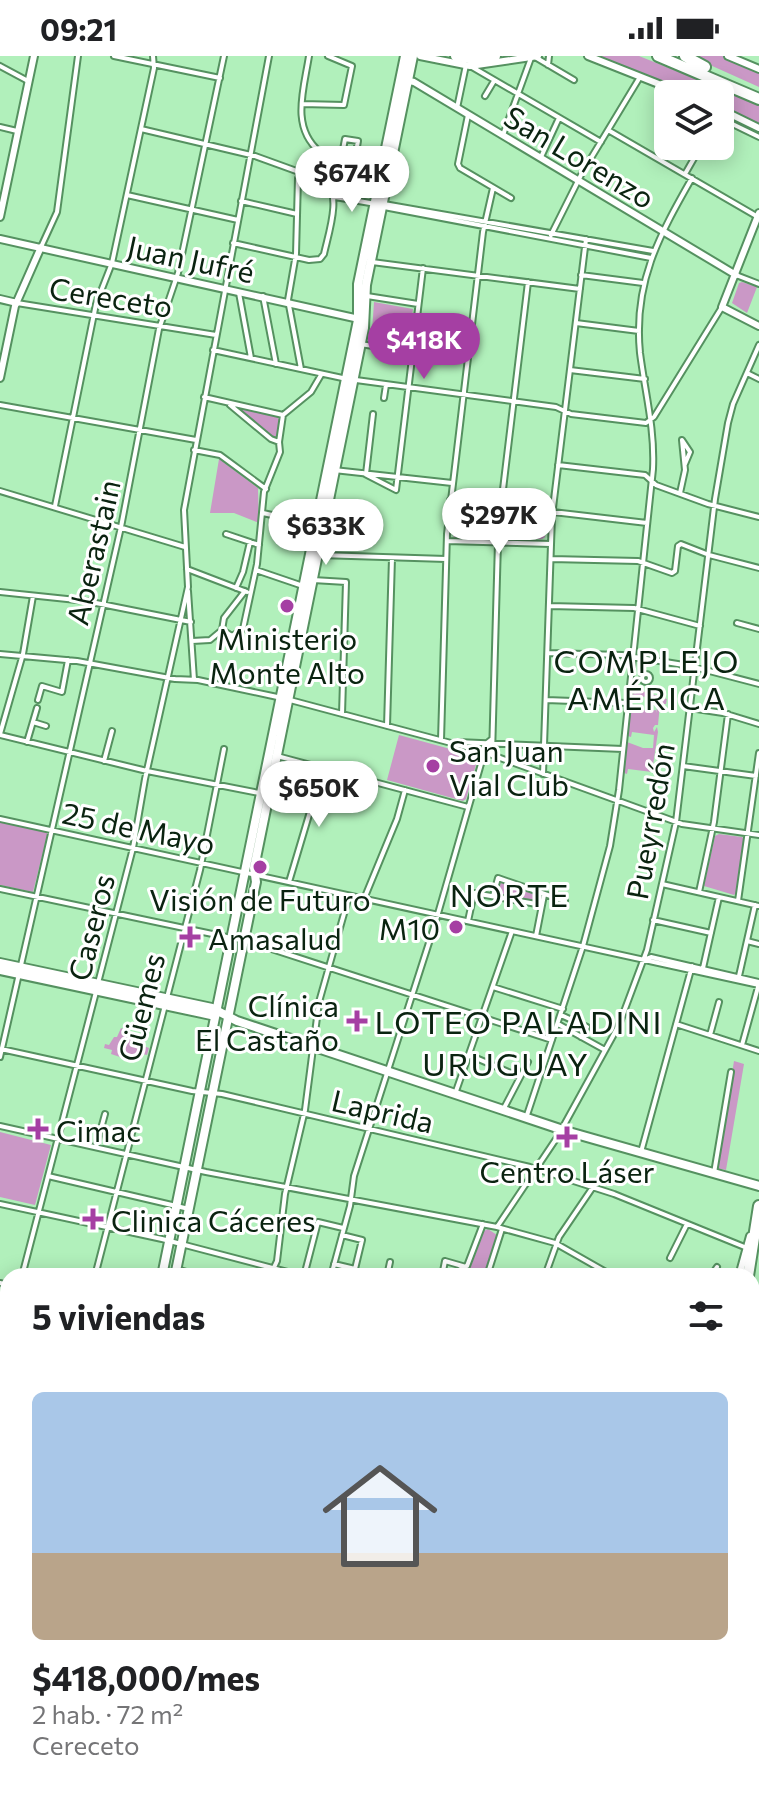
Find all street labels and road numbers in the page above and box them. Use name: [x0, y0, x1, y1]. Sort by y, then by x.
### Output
street label: San Lorenzo: [498, 97, 662, 215]
street label: Juan Jufré: [124, 227, 258, 289]
street label: Cereceto: [47, 268, 175, 324]
street label: Aberastain: [57, 476, 127, 628]
street label: Pueyrredón: [617, 740, 681, 902]
street label: 25 de Mayo: [59, 793, 219, 861]
street label: Caseros: [59, 870, 121, 984]
street label: Güemes: [109, 949, 171, 1065]
street label: Laprida: [328, 1080, 438, 1140]

